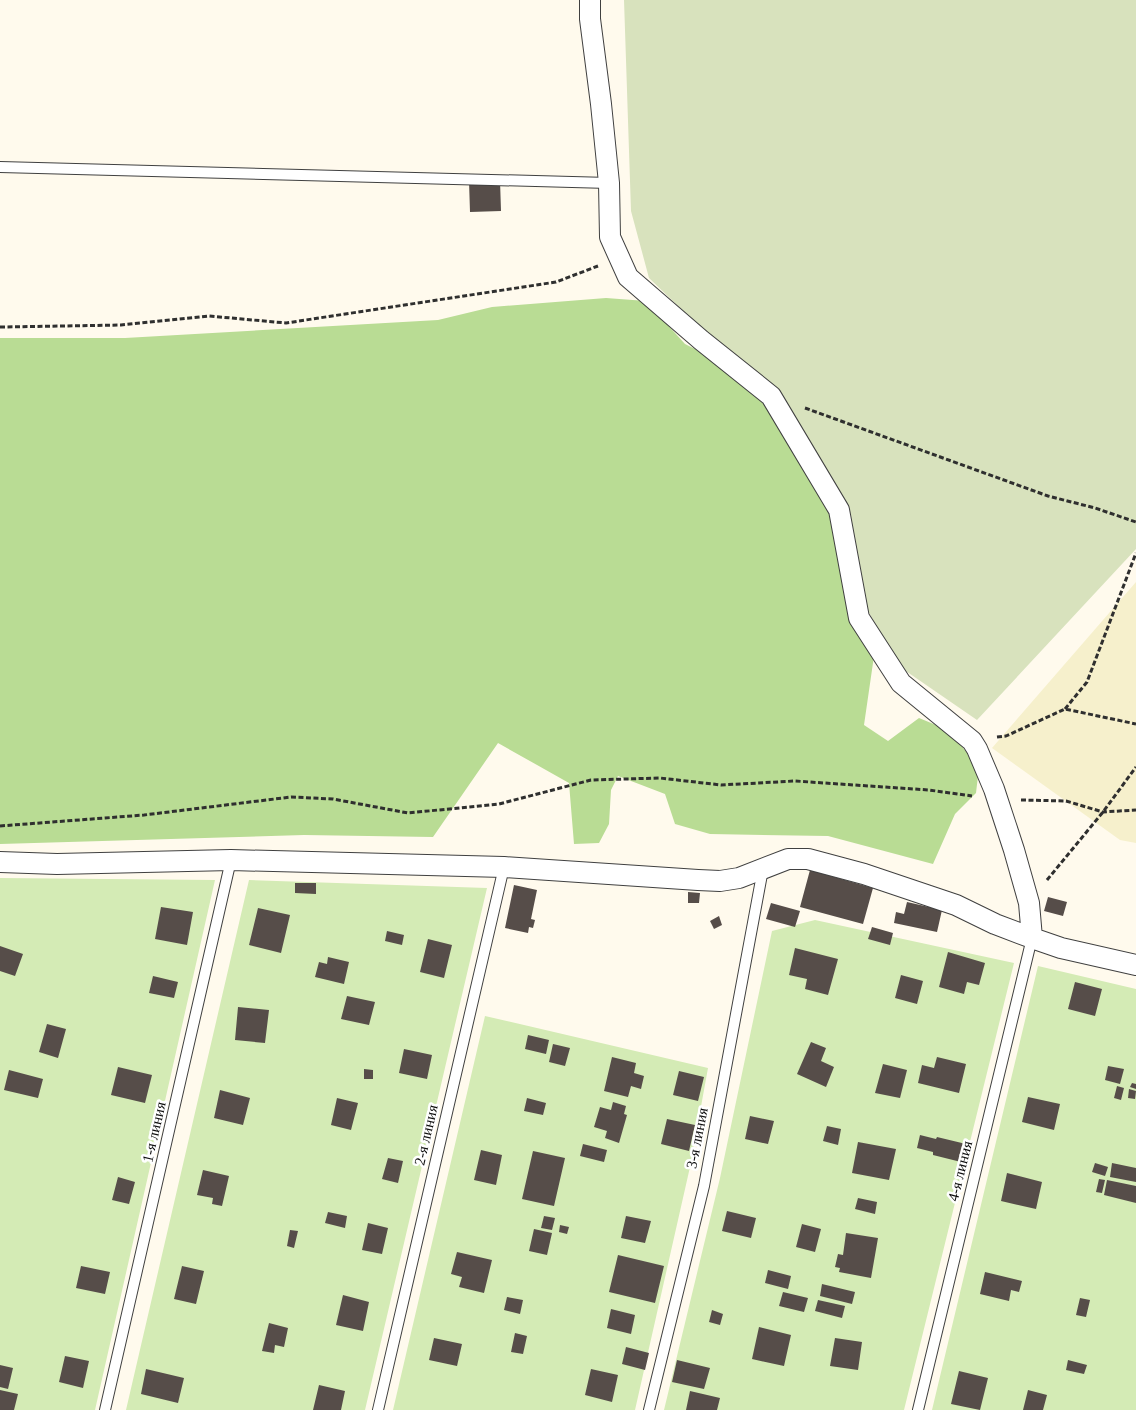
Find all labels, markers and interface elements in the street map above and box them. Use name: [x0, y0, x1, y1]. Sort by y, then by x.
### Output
street label: 1-я линия: [139, 1100, 169, 1164]
street label: 2-я линия: [411, 1103, 441, 1167]
street label: 3-я линия: [683, 1106, 711, 1170]
street label: 4-я линия: [945, 1139, 975, 1203]

